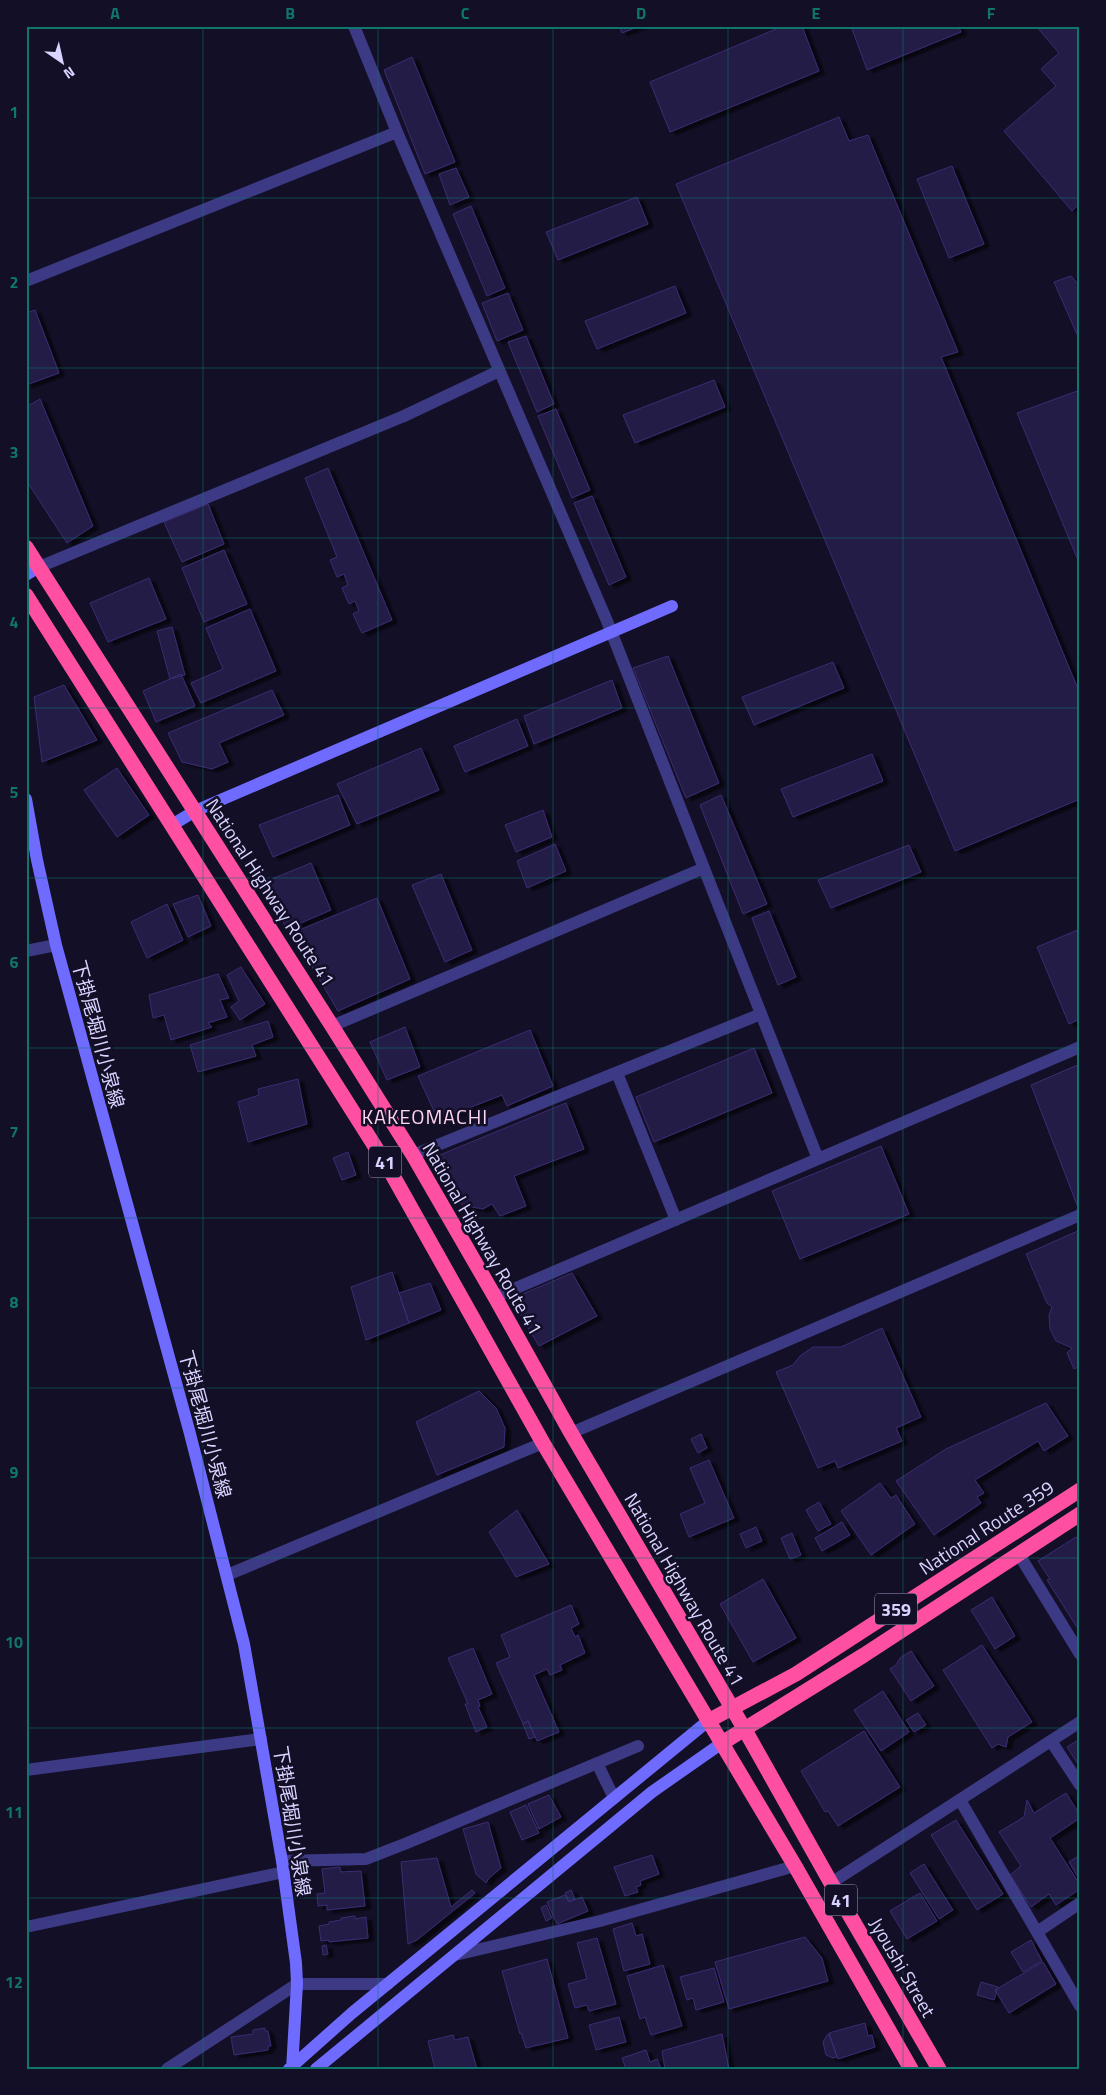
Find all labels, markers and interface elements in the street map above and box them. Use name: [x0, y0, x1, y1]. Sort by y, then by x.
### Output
text: A: [110, 1, 120, 25]
text: B: [285, 1, 295, 25]
text: C: [461, 1, 470, 25]
text: D: [636, 1, 646, 25]
text: E: [812, 1, 821, 25]
text: F: [987, 1, 996, 25]
north arrow: [38, 38, 88, 88]
text: N: [60, 62, 79, 85]
text: 1: [10, 100, 18, 124]
text: 2: [10, 270, 18, 294]
text: 3: [10, 440, 18, 464]
text: 4: [10, 610, 19, 634]
text: 5: [10, 780, 19, 804]
street label: National Highway Route 41: [199, 792, 343, 992]
text: 6: [10, 950, 19, 974]
street label: 下掛尾堀川小泉線: [65, 957, 133, 1111]
district label: KAKEOMACHI: [362, 1101, 488, 1132]
text: 7: [10, 1120, 18, 1144]
street label: National Highway Route 41: [416, 1136, 550, 1340]
road number: 41: [369, 1146, 401, 1178]
text: 8: [10, 1290, 19, 1314]
street label: 下掛尾堀川小泉線: [172, 1347, 240, 1501]
text: 9: [10, 1460, 19, 1484]
street label: National Route 359: [913, 1472, 1059, 1582]
street label: National Highway Route 41: [618, 1487, 752, 1691]
road number: 359: [875, 1594, 917, 1625]
text: 10: [5, 1630, 23, 1654]
street label: 下掛尾堀川小泉線: [267, 1744, 319, 1898]
text: 11: [5, 1800, 23, 1824]
road number: 41: [825, 1884, 857, 1916]
street label: Jyoushi Street: [863, 1912, 943, 2023]
text: 12: [5, 1970, 23, 1994]

